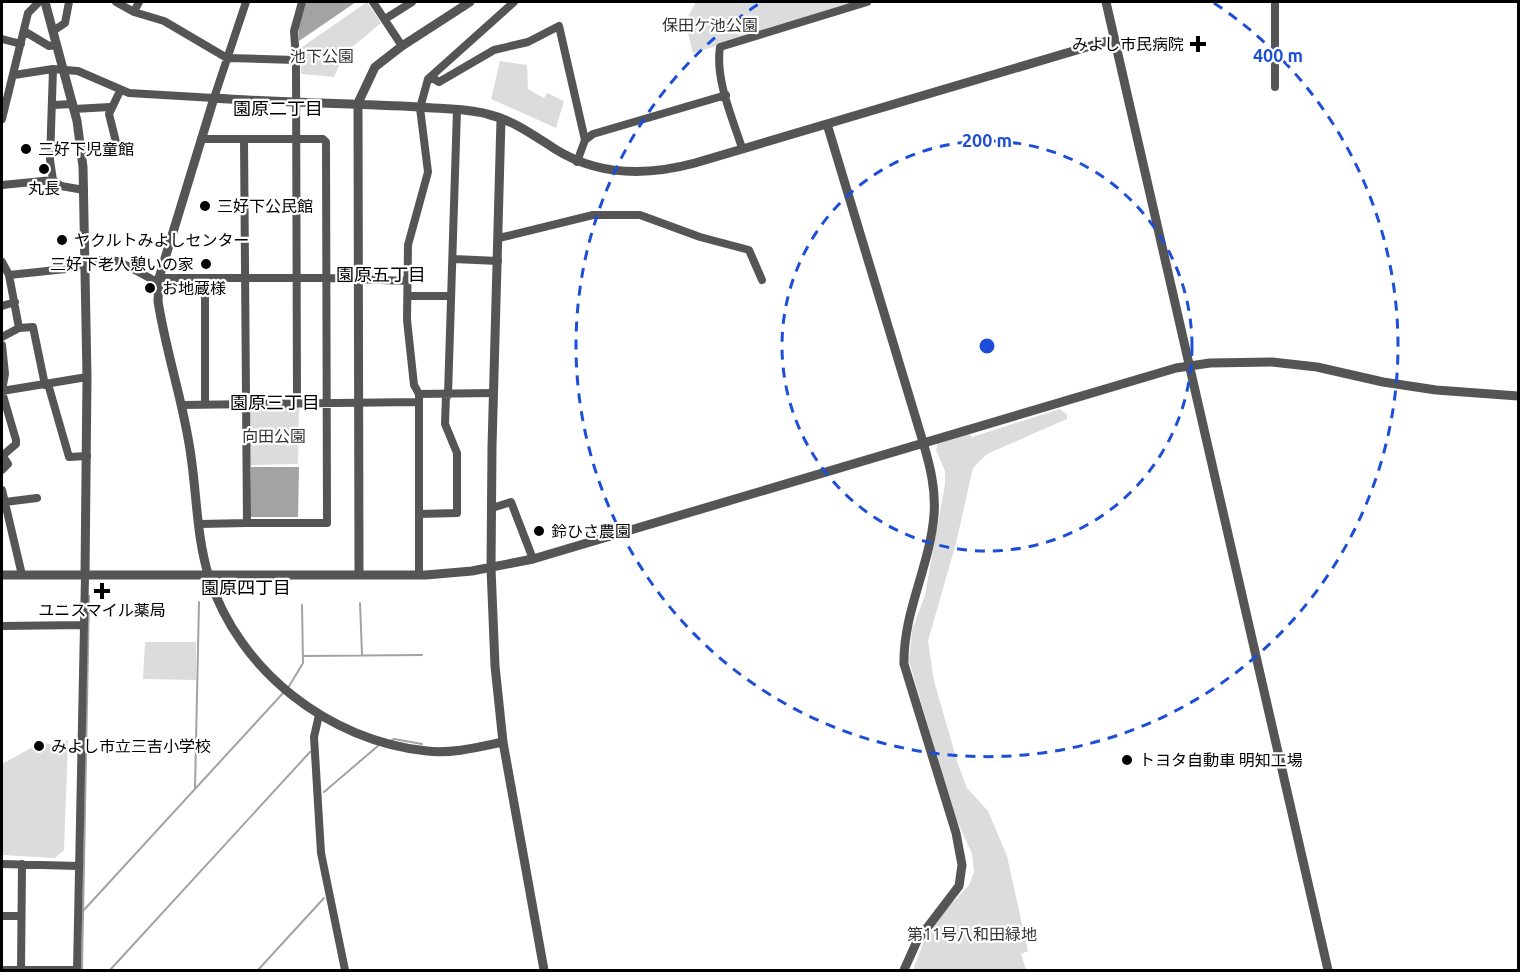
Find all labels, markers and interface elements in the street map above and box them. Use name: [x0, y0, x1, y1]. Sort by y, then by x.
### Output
park label: 保田ケ池公園: [662, 16, 758, 34]
place label: みよし市民病院: [1072, 35, 1184, 53]
marker: みよし市民病院: [1189, 35, 1207, 53]
text: 400 m: [1253, 45, 1303, 65]
park label: 池下公園: [290, 47, 354, 65]
district label: 園原二丁目: [233, 98, 323, 118]
text: 200 m: [962, 130, 1012, 150]
place label: 三好下児童館: [38, 140, 134, 158]
marker: 三好下児童館: [19, 142, 33, 156]
marker: 丸長: [37, 162, 51, 176]
place label: 丸長: [28, 179, 60, 197]
place label: 三好下公民館: [217, 197, 313, 215]
marker: 三好下公民館: [198, 199, 212, 213]
place label: ヤクルトみよしセンター: [74, 231, 250, 249]
marker: ヤクルトみよしセンター: [55, 233, 69, 247]
place label: 三好下老人憩いの家: [50, 255, 194, 273]
marker: 三好下老人憩いの家: [199, 257, 213, 271]
district label: 園原五丁目: [336, 264, 426, 284]
place label: お地蔵様: [162, 279, 226, 297]
marker: お地蔵様: [143, 281, 157, 295]
centre of rings: [977, 336, 997, 356]
district label: 園原三丁目: [230, 392, 320, 412]
park label: 向田公園: [242, 427, 306, 445]
place label: 鈴ひさ農園: [551, 522, 631, 540]
marker: 鈴ひさ農園: [532, 524, 546, 538]
district label: 園原四丁目: [201, 577, 291, 597]
marker: ユニスマイル薬局: [95, 584, 109, 598]
place label: ユニスマイル薬局: [38, 601, 166, 619]
place label: みよし市立三吉小学校: [51, 737, 211, 755]
marker: みよし市立三吉小学校: [32, 739, 46, 753]
place label: トヨタ自動車 明知工場: [1139, 751, 1303, 769]
marker: トヨタ自動車 明知工場: [1120, 753, 1134, 767]
park label: 第11号八和田緑地: [907, 925, 1037, 943]

